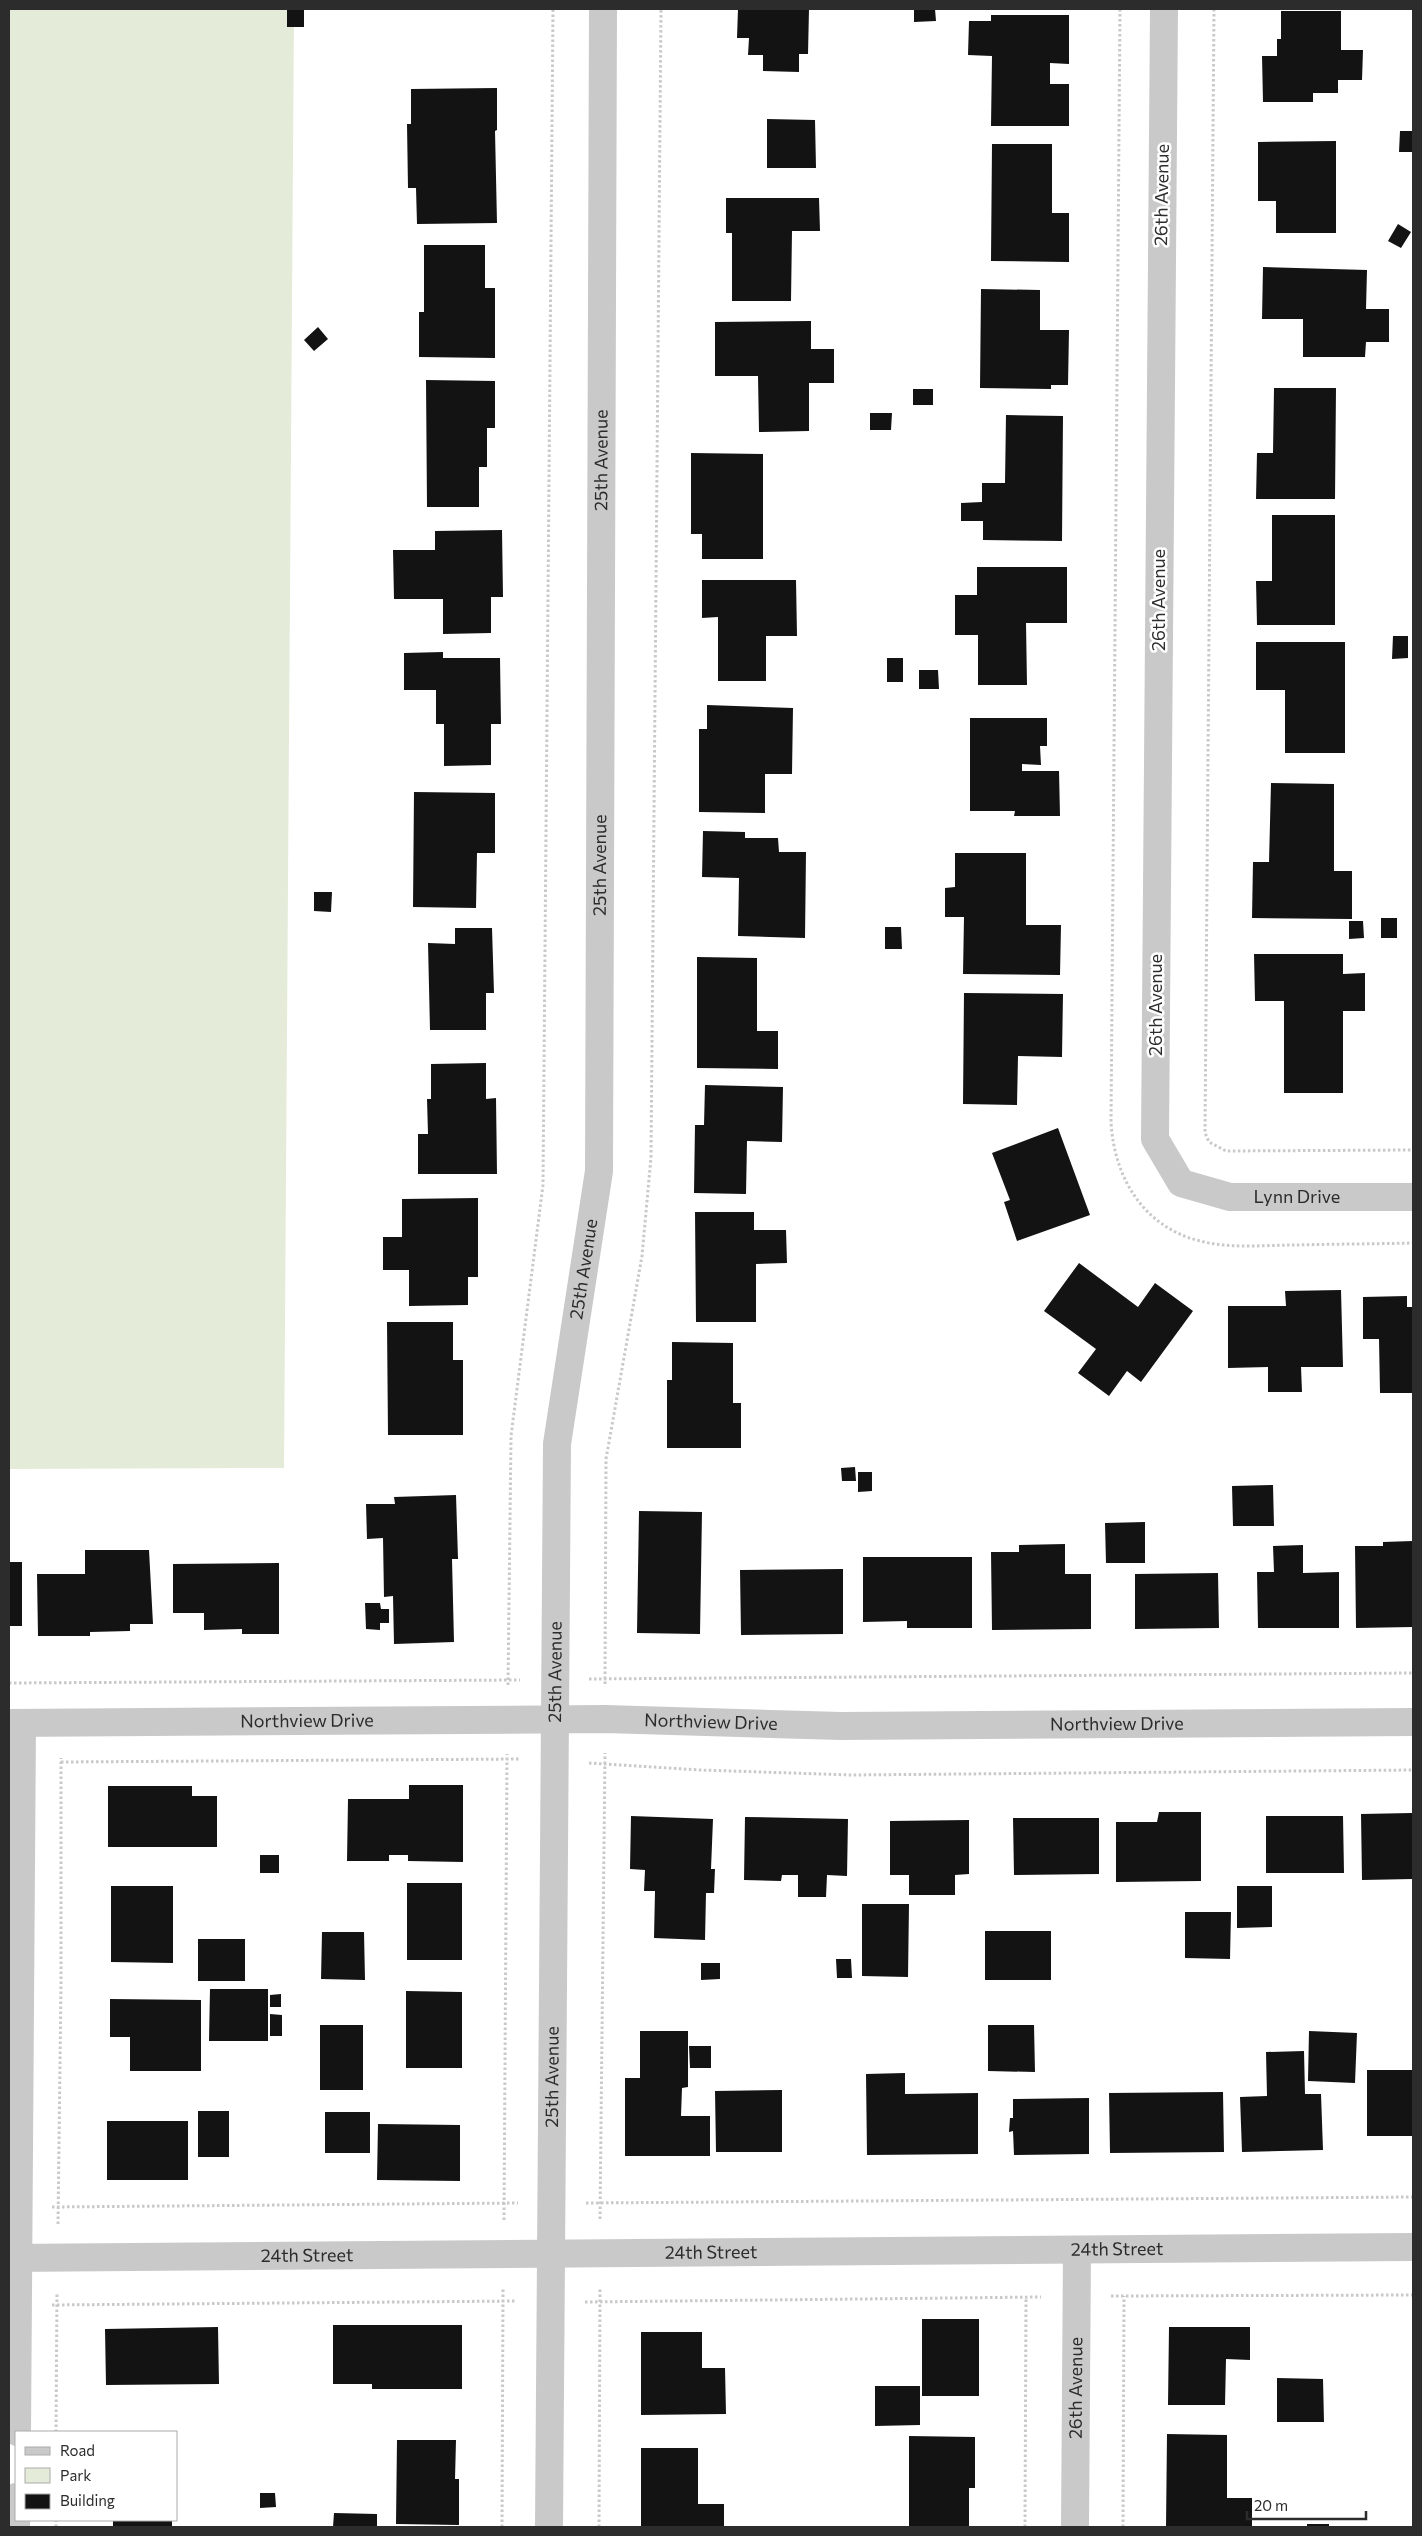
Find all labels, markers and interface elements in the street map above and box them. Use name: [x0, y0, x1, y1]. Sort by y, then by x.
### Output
street label: 26th Avenue: [1149, 144, 1173, 246]
street label: 25th Avenue: [589, 409, 612, 511]
street label: 26th Avenue: [1147, 549, 1169, 651]
street label: 25th Avenue: [588, 814, 610, 916]
street label: 26th Avenue: [1144, 954, 1166, 1056]
street label: Lynn Drive: [1254, 1185, 1340, 1207]
street label: 25th Avenue: [564, 1217, 602, 1321]
street label: 25th Avenue: [543, 1621, 566, 1723]
street label: Northview Drive: [644, 1708, 778, 1734]
street label: Northview Drive: [240, 1709, 374, 1731]
street label: Northview Drive: [1050, 1712, 1184, 1735]
street label: 25th Avenue: [540, 2026, 563, 2128]
street label: 24th Street: [1071, 2237, 1163, 2260]
street label: 24th Street: [665, 2240, 757, 2263]
street label: 24th Street: [261, 2243, 353, 2266]
street label: 26th Avenue: [1064, 2337, 1086, 2439]
legend: [15, 2431, 178, 2521]
text: Road: [60, 2441, 95, 2459]
text: Park: [60, 2466, 91, 2484]
scale bar: [1247, 2488, 1366, 2520]
text: Building: [60, 2491, 115, 2509]
text: 20 m: [1254, 2496, 1288, 2514]

